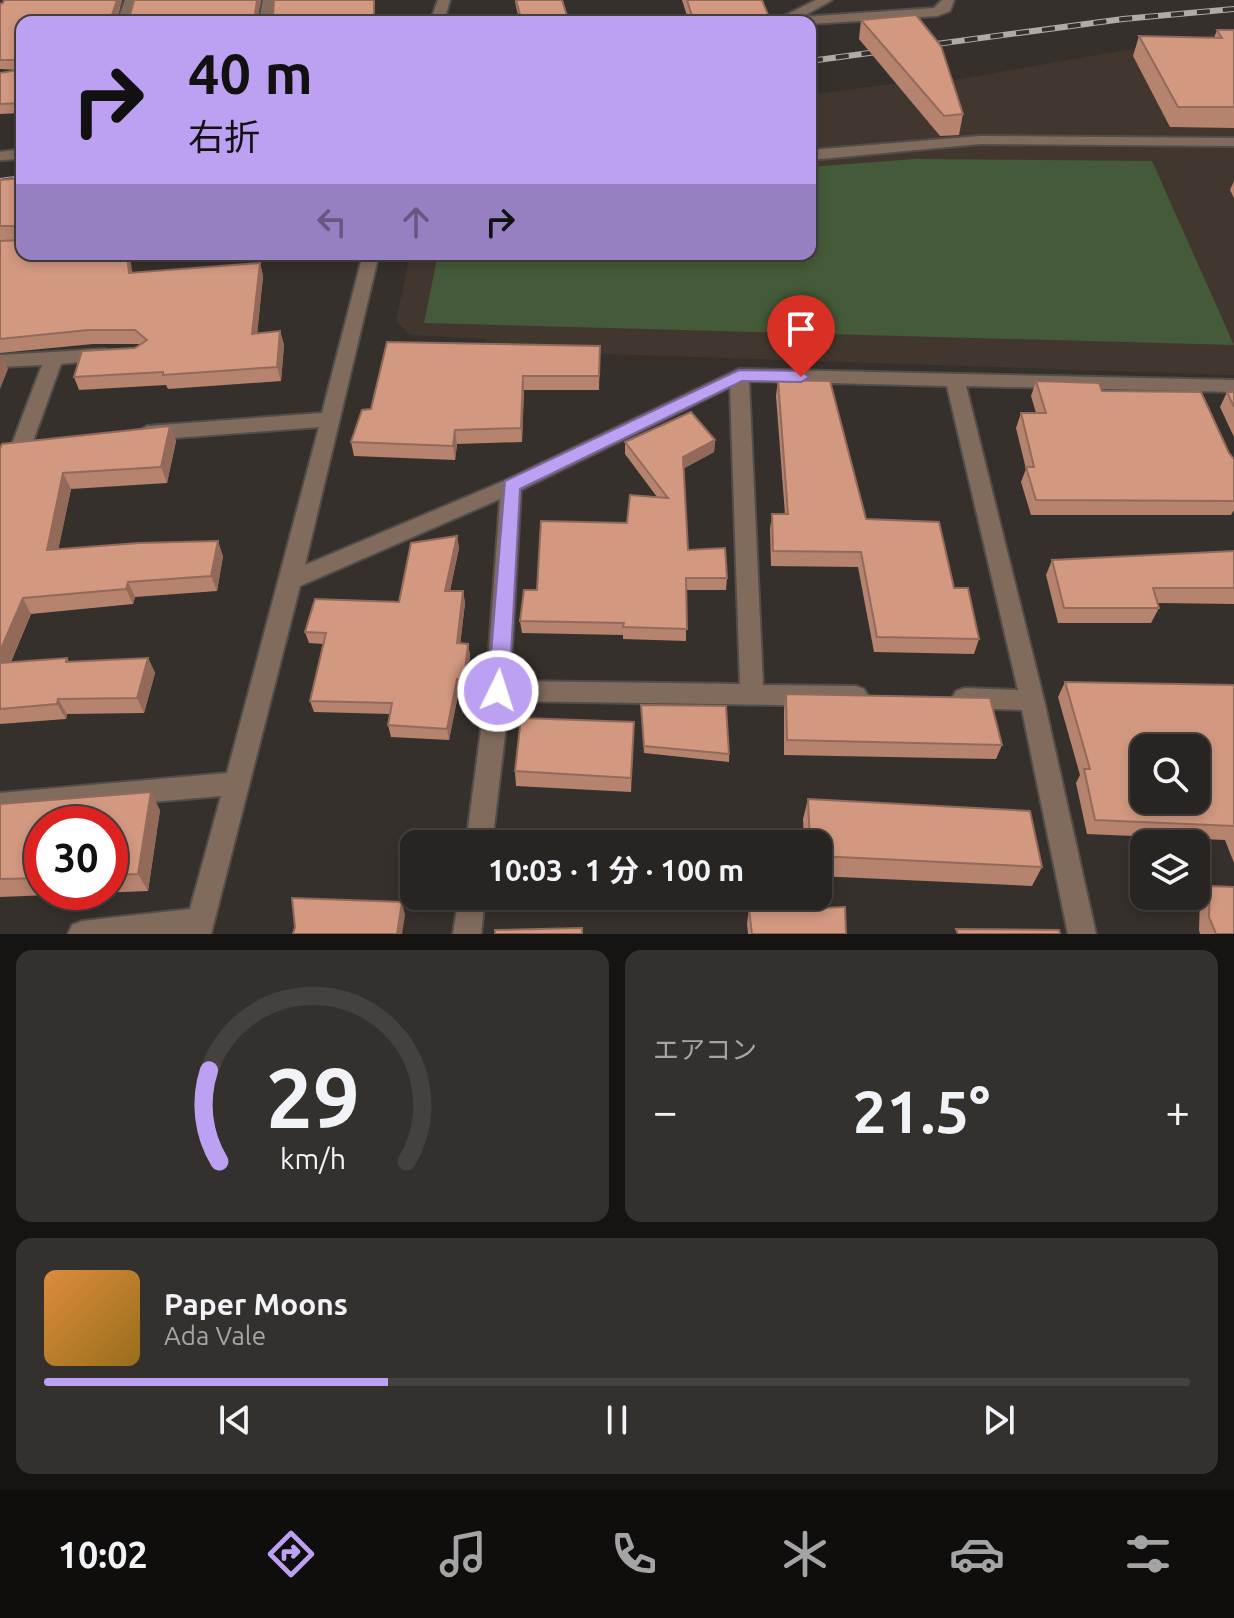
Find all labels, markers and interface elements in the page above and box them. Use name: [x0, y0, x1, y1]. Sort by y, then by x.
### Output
text: 40 m: [188, 42, 313, 105]
icon: right: [56, 48, 160, 152]
text: 右折: [188, 116, 260, 157]
icon: left: [310, 200, 354, 244]
icon: ahead: [394, 200, 438, 244]
icon: right: [478, 200, 522, 244]
pin: [767, 295, 835, 377]
icon: arrive: [779, 307, 823, 351]
position arrow: [456, 649, 540, 733]
map controls: [1130, 734, 1210, 910]
button: search: [1130, 734, 1210, 814]
speed limit sign: 30: [24, 806, 128, 910]
button: layers: [1130, 830, 1210, 910]
text: 10:03 · 1 分 · 100 m: [488, 853, 744, 887]
text: エアコン: [653, 1035, 757, 1064]
text: 29: [266, 1050, 359, 1144]
text: 21.5°: [853, 1077, 990, 1144]
text: −: [653, 1086, 678, 1135]
text: +: [1165, 1086, 1190, 1135]
text: km/h: [280, 1142, 346, 1174]
text: Paper Moons: [164, 1287, 348, 1321]
text: Ada Vale: [164, 1321, 266, 1350]
icon: previous: [213, 1398, 257, 1442]
icon: pause: [595, 1398, 639, 1442]
icon: next: [977, 1398, 1021, 1442]
icon: directions: [263, 1526, 319, 1582]
icon: music: [435, 1526, 491, 1582]
icon: phone: [606, 1526, 662, 1582]
icon: climate: [777, 1526, 833, 1582]
icon: car: [949, 1526, 1005, 1582]
icon: filters: [1120, 1526, 1176, 1582]
text: 10:02: [58, 1534, 148, 1575]

